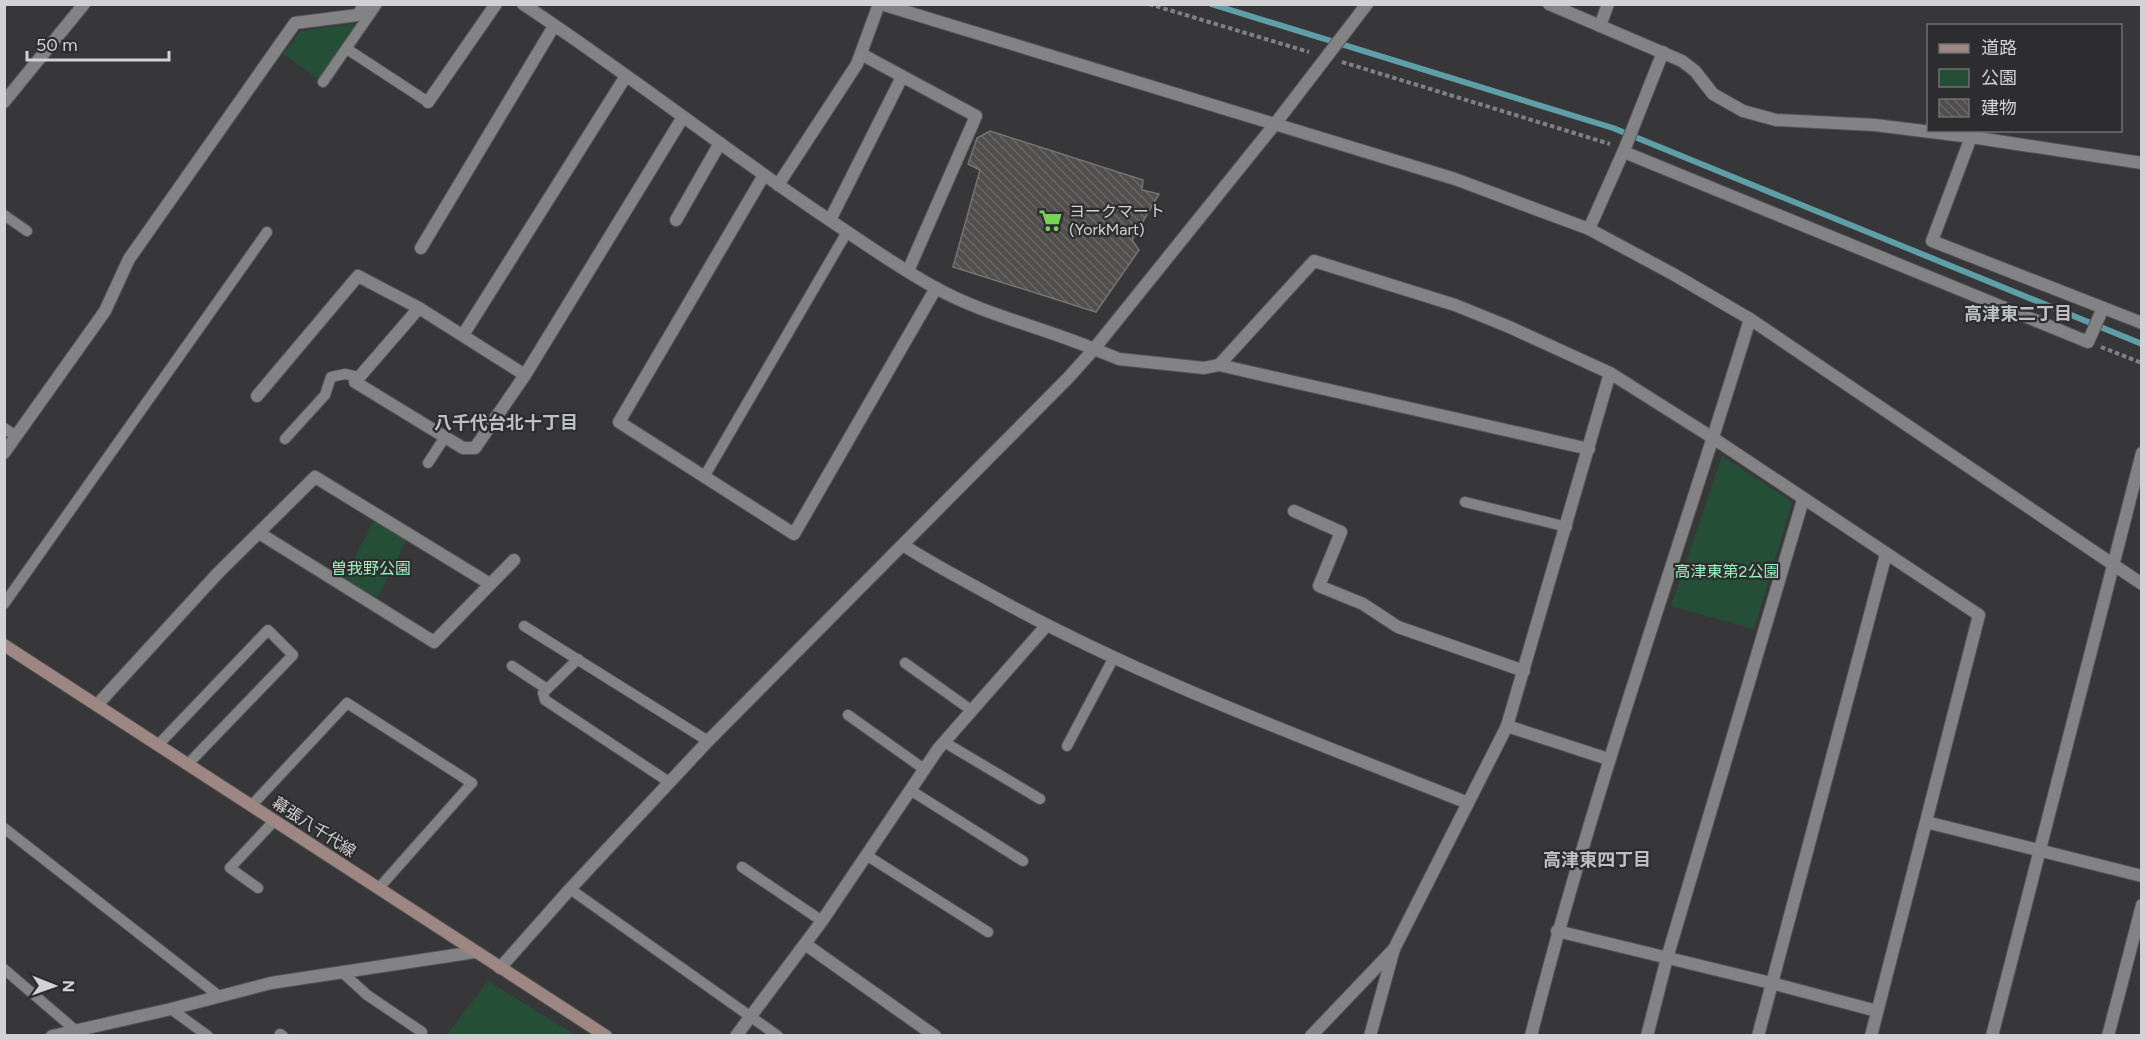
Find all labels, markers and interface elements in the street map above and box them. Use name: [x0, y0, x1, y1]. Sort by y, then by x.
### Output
scale bar: [27, 24, 170, 62]
legend: [1927, 24, 2122, 132]
text: 50 m: [36, 34, 78, 56]
text: 道路: [1981, 37, 2017, 59]
text: 公園: [1981, 67, 2017, 89]
text: 建物: [1981, 97, 2017, 119]
place label: ヨークマート (YorkMart): [1069, 202, 1165, 239]
supermarket icon: ヨークマート (YorkMart): [1038, 207, 1064, 233]
district label: 高津東二丁目: [1964, 303, 2072, 325]
district label: 八千代台北十丁目: [434, 412, 578, 434]
park label: 曽我野公園: [331, 559, 411, 578]
park label: 高津東第2公園: [1675, 562, 1779, 581]
street label: 幕張八千代線: [269, 793, 359, 861]
district label: 高津東四丁目: [1543, 849, 1651, 871]
north arrow: [24, 956, 84, 1016]
text: N: [59, 980, 78, 993]

